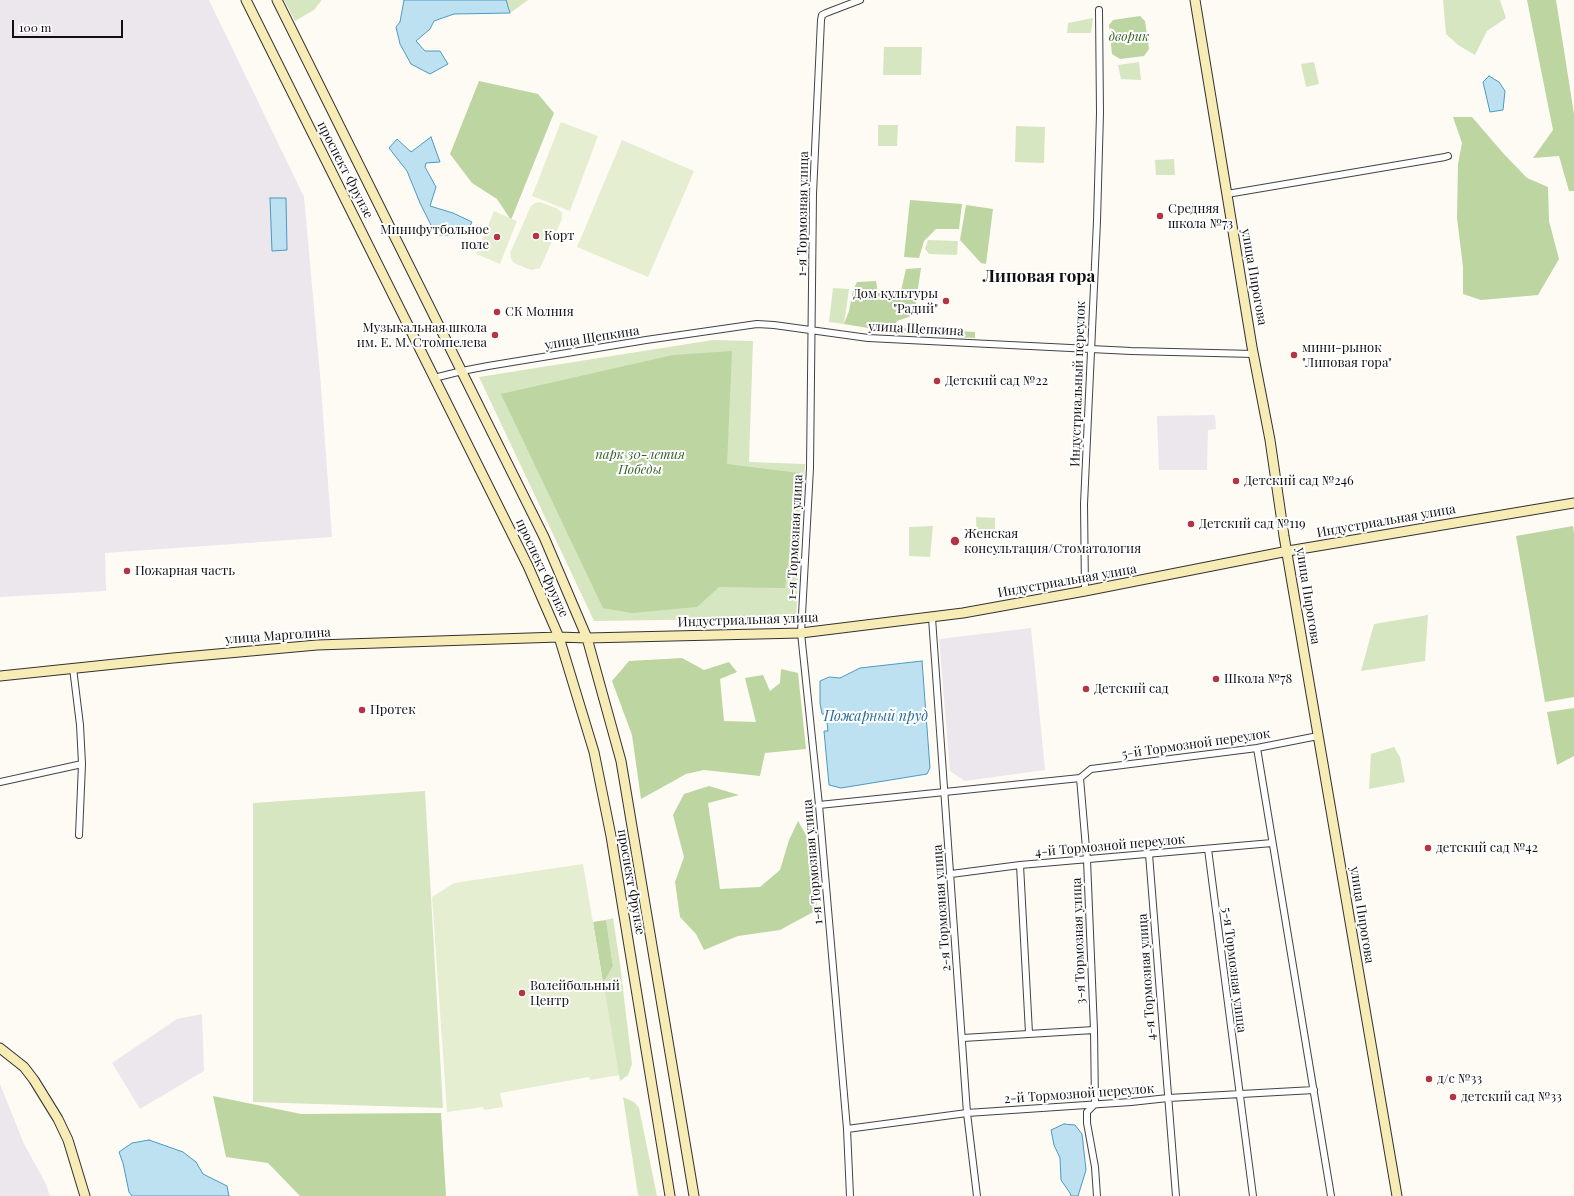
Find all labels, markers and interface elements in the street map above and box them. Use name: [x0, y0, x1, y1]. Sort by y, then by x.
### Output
scale bar: [14, 12, 125, 38]
text: 100 m: [19, 19, 51, 35]
park label: дворик: [1109, 29, 1149, 45]
street label: проспект Фрунзе: [314, 119, 376, 221]
street label: 1-я Тормозная улица: [794, 151, 812, 277]
place label: Средняя школа №73: [1168, 201, 1233, 232]
marker: Средняя школа №73: [1155, 211, 1165, 221]
place label: Минифутбольное поле: [380, 222, 489, 253]
place label: Корт: [544, 228, 575, 244]
street label: улица Пирогова: [1238, 228, 1270, 326]
marker: Корт: [531, 231, 541, 241]
marker: Минифутбольное поле: [492, 232, 502, 242]
district label: Липовая гора: [983, 267, 1095, 287]
place label: Дом культуры "Радий": [853, 286, 938, 317]
marker: Дом культуры "Радий": [941, 296, 951, 306]
street label: Индустриальный переулок: [1067, 301, 1089, 467]
place label: СК Молния: [505, 304, 574, 320]
marker: СК Молния: [492, 307, 502, 317]
street label: улица Щепкина: [868, 319, 964, 339]
place label: Музыкальная школа им. Е. М. Стомпелева: [357, 320, 487, 351]
street label: улица Щепкина: [544, 323, 640, 353]
marker: Музыкальная школа им. Е. М. Стомпелева: [490, 330, 500, 340]
place label: мини-рынок "Липовая гора": [1302, 340, 1392, 371]
marker: мини-рынок "Липовая гора": [1289, 350, 1299, 360]
place label: Детский сад №22: [945, 373, 1048, 389]
marker: Детский сад №22: [932, 376, 942, 386]
park label: парк 30-летия Победы: [595, 447, 685, 478]
place label: Детский сад №246: [1244, 473, 1354, 489]
street label: 1-я Тормозная улица: [784, 474, 806, 600]
marker: Детский сад №246: [1231, 476, 1241, 486]
street label: Индустриальная улица: [1315, 501, 1457, 541]
street label: проспект Фрунзе: [512, 516, 572, 620]
place label: Детский сад №119: [1199, 516, 1306, 532]
marker: Детский сад №119: [1186, 519, 1196, 529]
place label: Женская консультация/Стоматология: [964, 526, 1141, 557]
marker: Женская консультация/Стоматология: [949, 535, 961, 547]
street label: улица Пирогова: [1293, 547, 1323, 645]
street label: Индустриальная улица: [996, 561, 1138, 601]
place label: Пожарная часть: [135, 563, 235, 579]
marker: Пожарная часть: [122, 566, 132, 576]
street label: Индустриальная улица: [677, 610, 819, 630]
street label: улица Марголина: [225, 625, 331, 647]
place label: Школа №78: [1224, 671, 1292, 687]
marker: Школа №78: [1211, 674, 1221, 684]
place label: Детский сад: [1094, 681, 1169, 697]
marker: Детский сад: [1081, 684, 1091, 694]
place label: Протек: [370, 702, 416, 718]
marker: Протек: [357, 705, 367, 715]
water label: Пожарный пруд: [824, 709, 928, 725]
street label: 5-й Тормозной переулок: [1121, 726, 1271, 762]
street label: 1-я Тормозная улица: [800, 799, 826, 925]
street label: проспект Фрунзе: [614, 828, 648, 936]
street label: 4-й Тормозной переулок: [1034, 832, 1186, 860]
place label: детский сад №42: [1436, 840, 1538, 856]
marker: детский сад №42: [1423, 843, 1433, 853]
street label: 2-я Тормозная улица: [930, 844, 954, 972]
street label: улица Пирогова: [1347, 866, 1377, 964]
street label: 3-я Тормозная улица: [1069, 877, 1089, 1005]
street label: 5-я Тормозная улица: [1219, 906, 1249, 1034]
street label: 4-я Тормозная улица: [1135, 913, 1159, 1041]
place label: Волейбольный Центр: [530, 978, 620, 1009]
marker: Волейбольный Центр: [517, 988, 527, 998]
place label: д/с №33: [1437, 1071, 1482, 1087]
marker: д/с №33: [1424, 1074, 1434, 1084]
street label: 2-й Тормозной переулок: [1003, 1081, 1155, 1107]
place label: детский сад №33: [1461, 1089, 1562, 1105]
marker: детский сад №33: [1448, 1092, 1458, 1102]

